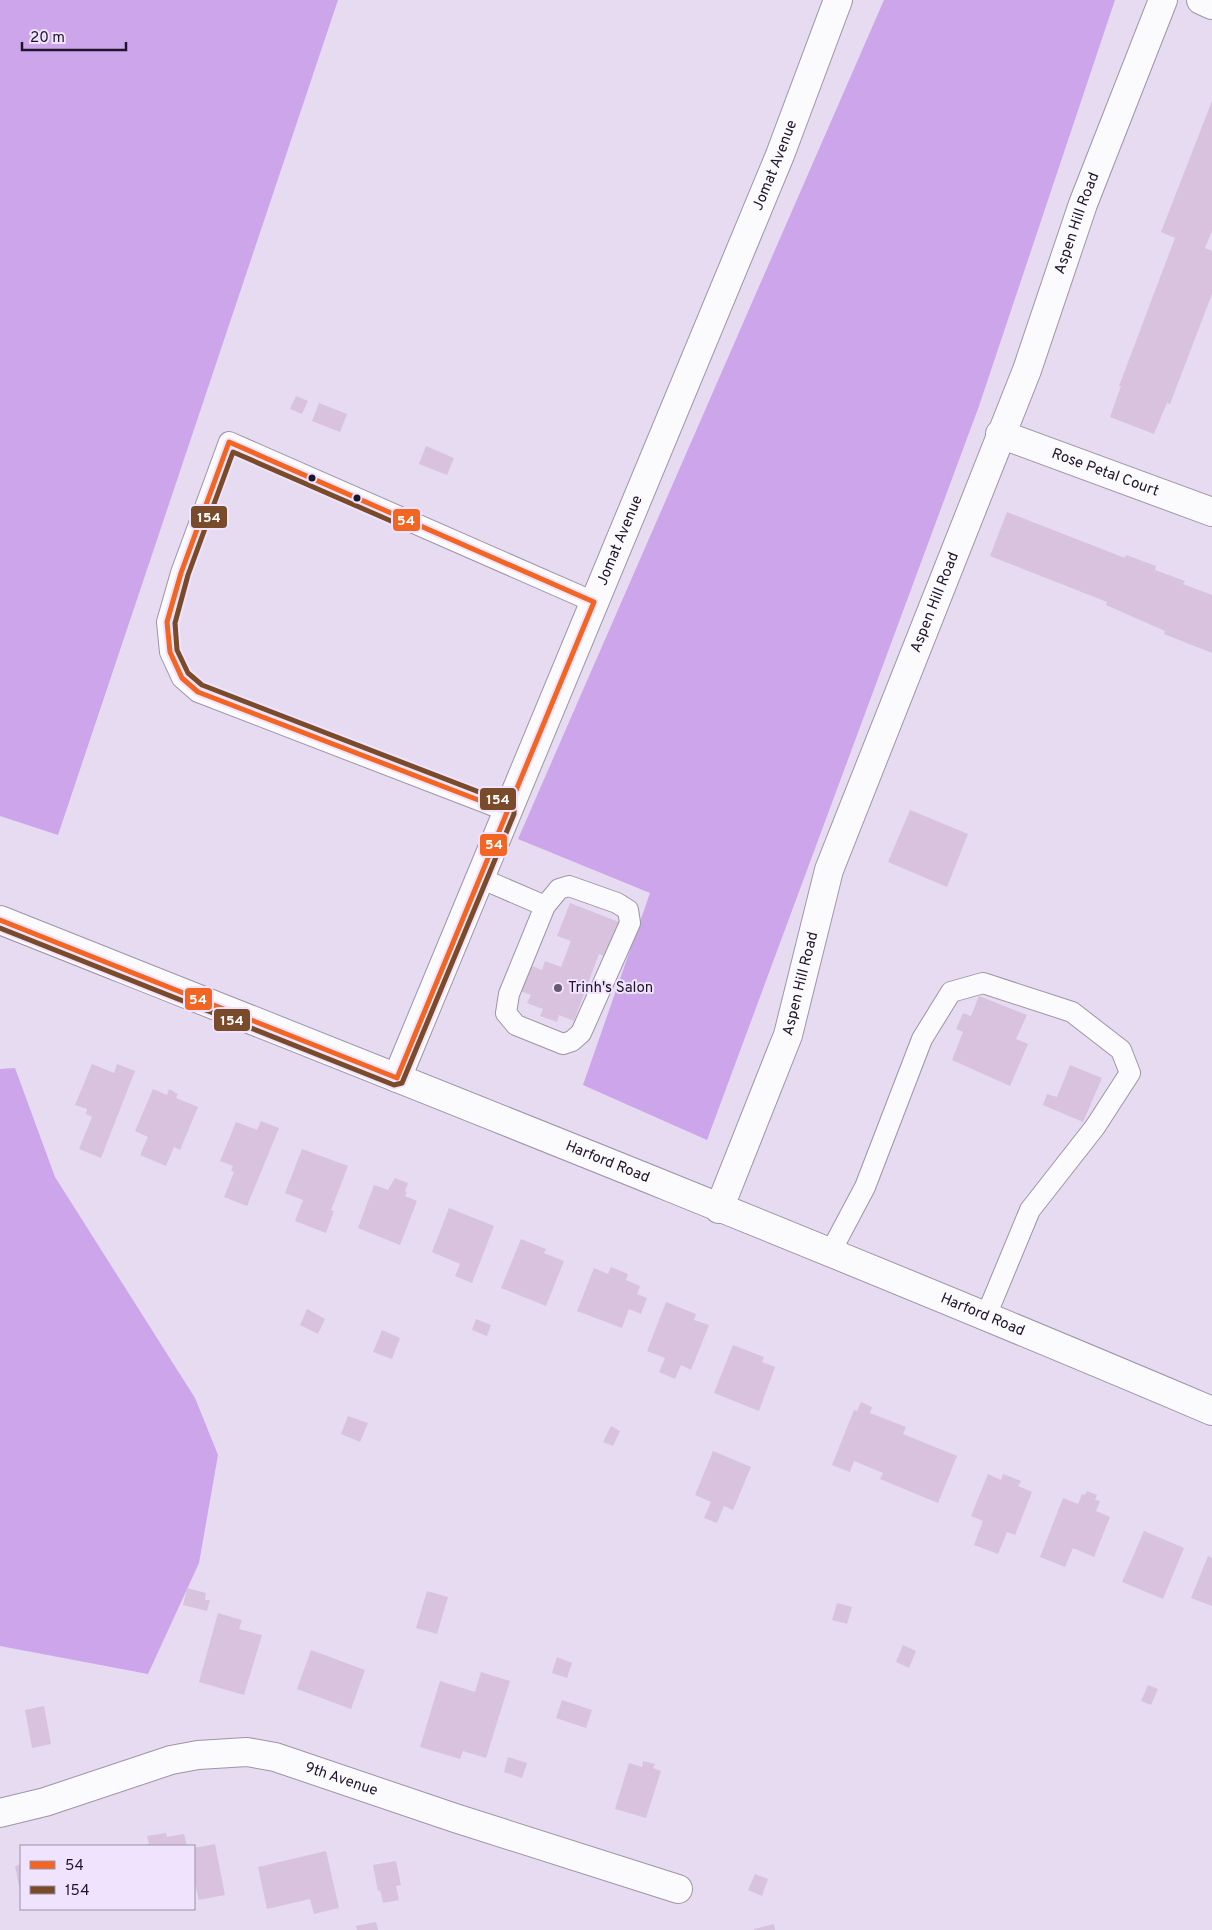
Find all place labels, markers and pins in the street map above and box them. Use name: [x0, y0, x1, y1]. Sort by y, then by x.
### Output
unlabelled marker: [307, 473, 317, 483]
unlabelled marker: [352, 493, 362, 503]
place label: Trinh's Salon: [568, 979, 653, 998]
marker: Trinh's Salon: [552, 982, 564, 994]

